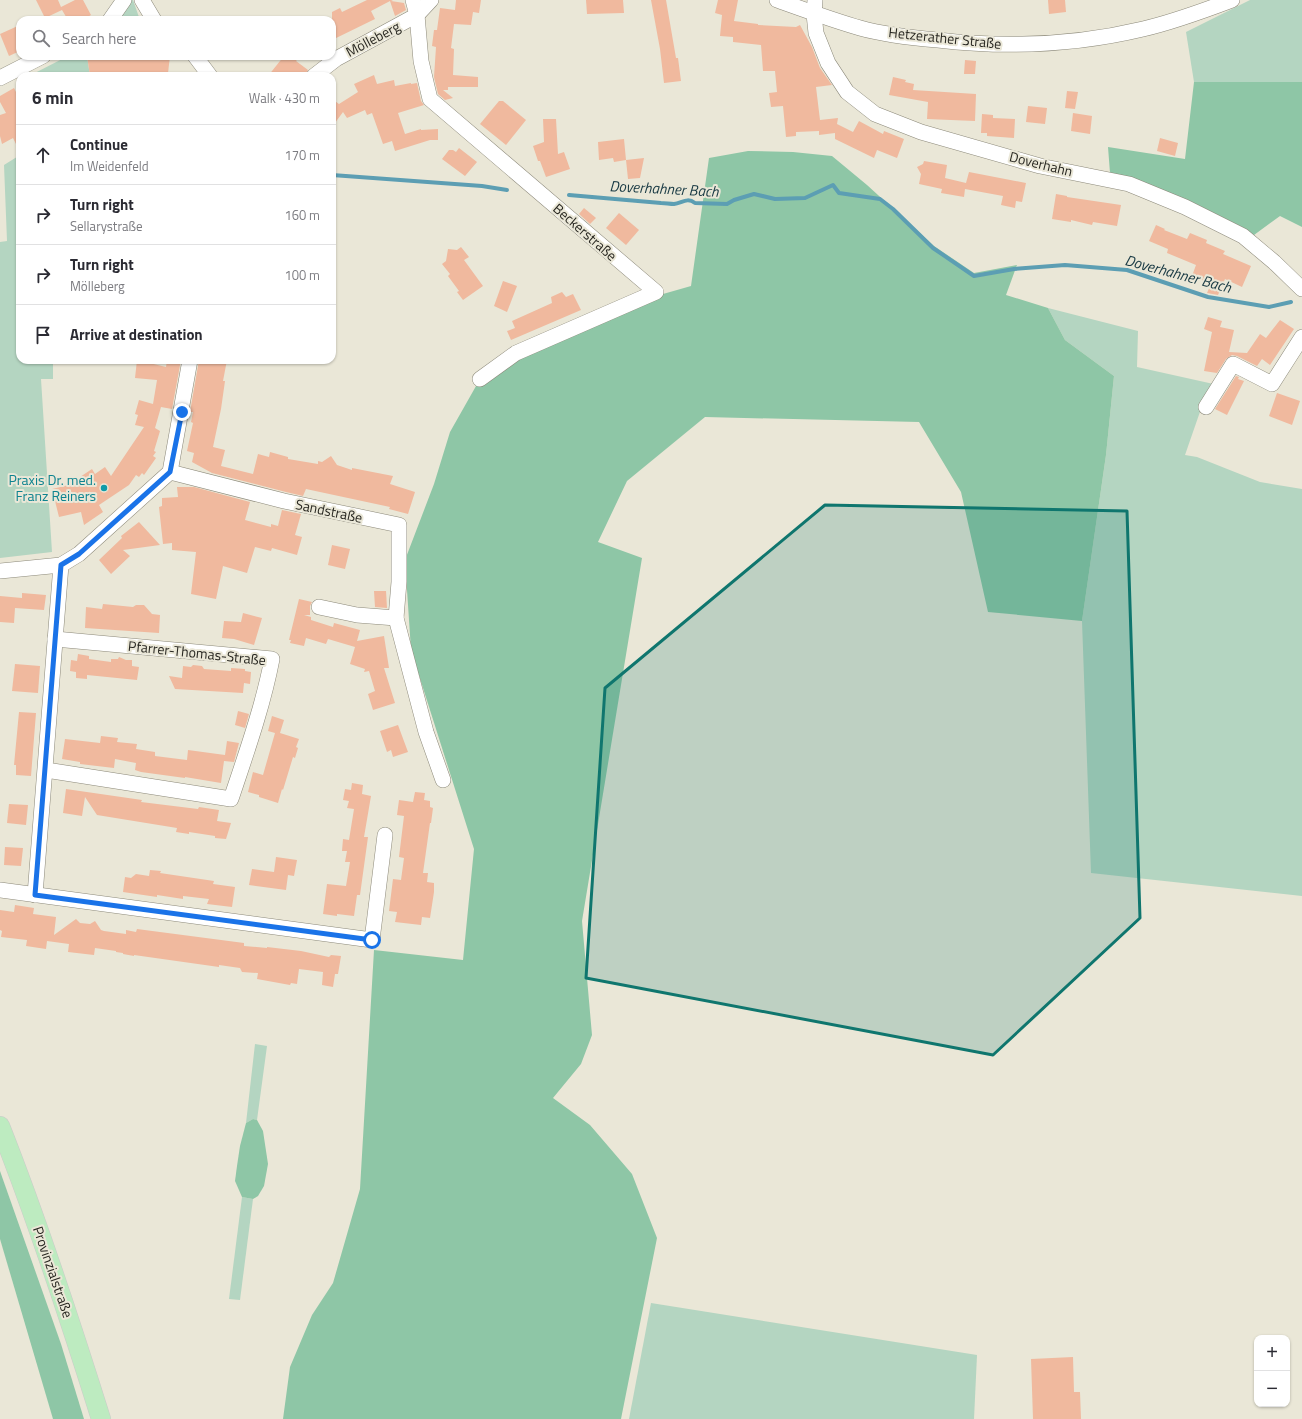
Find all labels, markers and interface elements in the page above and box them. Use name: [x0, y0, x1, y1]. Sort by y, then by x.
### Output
street label: Mölleberg: [342, 15, 404, 62]
search box: [16, 16, 336, 60]
street label: Hetzerather Straße: [888, 21, 1003, 54]
icon: search: [30, 27, 52, 49]
text: Search here: [62, 27, 136, 50]
text: 6 min: [32, 85, 73, 111]
text: Walk · 430 m: [249, 88, 320, 108]
text: Continue: [70, 133, 128, 156]
icon: ahead: [32, 144, 54, 166]
text: 170 m: [284, 145, 320, 165]
street label: Doverhahn: [1007, 146, 1075, 181]
text: Im Weidenfeld: [70, 156, 149, 176]
water label: Doverhahner Bach: [609, 174, 720, 203]
text: Turn right: [70, 193, 134, 216]
street label: Beckerstraße: [549, 198, 622, 265]
icon: right: [32, 204, 54, 226]
text: 160 m: [284, 205, 320, 225]
text: Sellarystraße: [70, 216, 142, 236]
water label: Doverhahner Bach: [1122, 248, 1234, 299]
text: Turn right: [70, 253, 134, 276]
icon: right: [32, 264, 54, 286]
text: 100 m: [284, 265, 320, 285]
text: Mölleberg: [70, 276, 125, 296]
text: Arrive at destination: [70, 323, 203, 346]
icon: arrive: [32, 324, 54, 346]
route end: [173, 403, 191, 421]
place label: Praxis Dr. med. Franz Reiners: [8, 469, 96, 506]
marker: Praxis Dr. med. Franz Reiners: [99, 483, 109, 493]
street label: Sandstraße: [294, 493, 365, 528]
street label: Pfarrer-Thomas-Straße: [127, 635, 267, 670]
route start: [363, 931, 381, 949]
street label: Provinzialstraße: [28, 1223, 79, 1320]
map controls: [1254, 1335, 1290, 1407]
button: +: [1254, 1335, 1290, 1371]
button: −: [1254, 1371, 1290, 1407]

